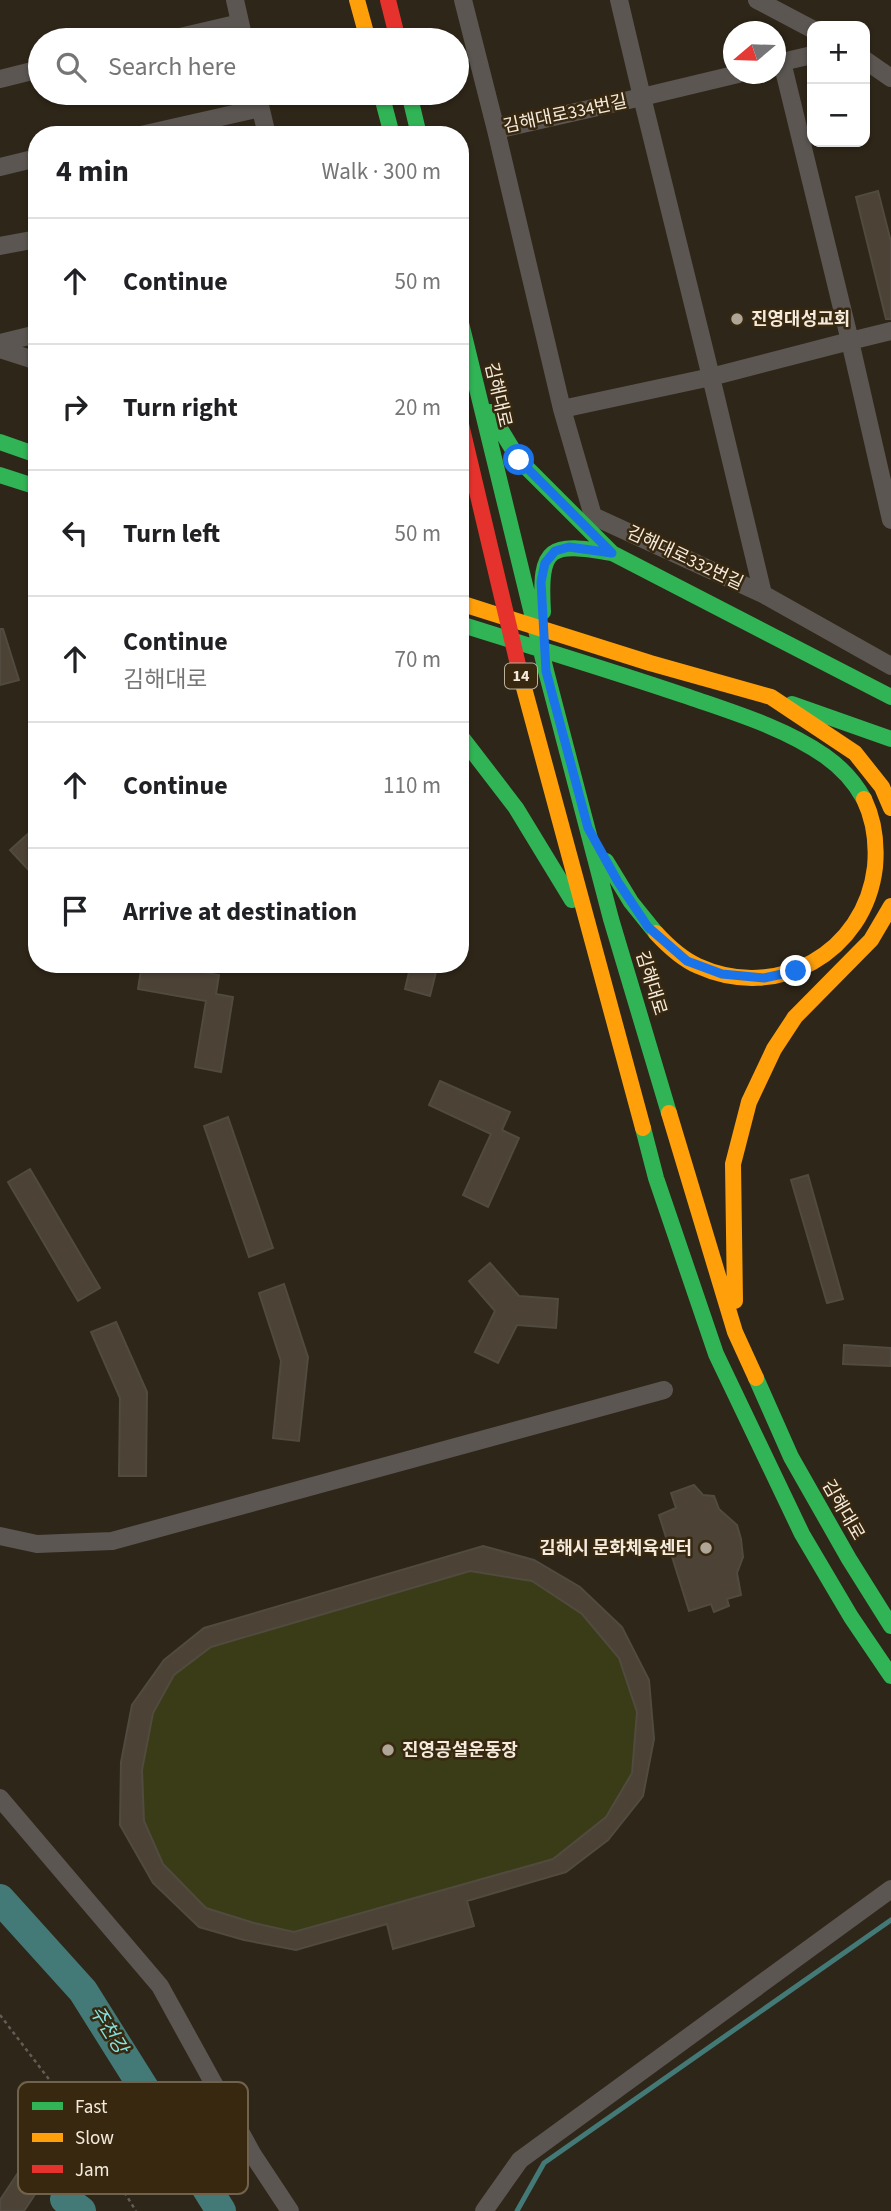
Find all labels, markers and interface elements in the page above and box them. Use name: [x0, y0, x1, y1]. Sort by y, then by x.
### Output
north arrow: [723, 21, 786, 84]
map controls: [807, 21, 870, 147]
button: +: [807, 21, 870, 84]
search box: [28, 28, 469, 105]
icon: search: [52, 48, 90, 86]
text: Search here: [108, 48, 236, 85]
button: −: [807, 84, 870, 147]
street label: 김해대로334번길: [501, 89, 629, 139]
text: 4 min: [56, 150, 129, 193]
text: Walk · 300 m: [322, 155, 441, 188]
icon: ahead: [56, 262, 94, 300]
text: Continue: [123, 263, 228, 300]
text: 50 m: [394, 265, 441, 298]
place label: 진영대성교회: [751, 307, 850, 332]
marker: 진영대성교회: [729, 311, 745, 327]
street label: 김해대로: [478, 360, 518, 430]
icon: right: [56, 388, 94, 426]
text: Turn right: [123, 389, 238, 426]
text: 20 m: [394, 391, 441, 424]
route start: [503, 444, 534, 475]
icon: left: [56, 514, 94, 552]
text: Turn left: [123, 515, 220, 552]
text: 50 m: [394, 517, 441, 550]
street label: 김해대로332번길: [623, 520, 747, 596]
text: Continue: [123, 623, 228, 660]
icon: ahead: [56, 640, 94, 678]
text: 70 m: [394, 643, 441, 676]
text: 김해대로: [123, 663, 208, 696]
road number: 14: [505, 664, 537, 688]
icon: ahead: [56, 766, 94, 804]
text: Continue: [123, 767, 228, 804]
text: 110 m: [383, 769, 441, 802]
icon: arrive: [56, 892, 94, 930]
text: Arrive at destination: [123, 893, 357, 930]
street label: 김해대로: [629, 948, 673, 1018]
route end: [780, 955, 811, 986]
street label: 김해대로: [816, 1475, 870, 1545]
place label: 김해시 문화체육센터: [539, 1536, 692, 1561]
marker: 김해시 문화체육센터: [698, 1540, 714, 1556]
place label: 진영공설운동장: [402, 1738, 518, 1763]
marker: 진영공설운동장: [380, 1742, 396, 1758]
water label: 주천강: [83, 2001, 135, 2062]
legend: [18, 2082, 248, 2194]
text: Fast: [75, 2094, 108, 2121]
text: Slow: [75, 2125, 114, 2152]
text: Jam: [75, 2157, 109, 2184]

